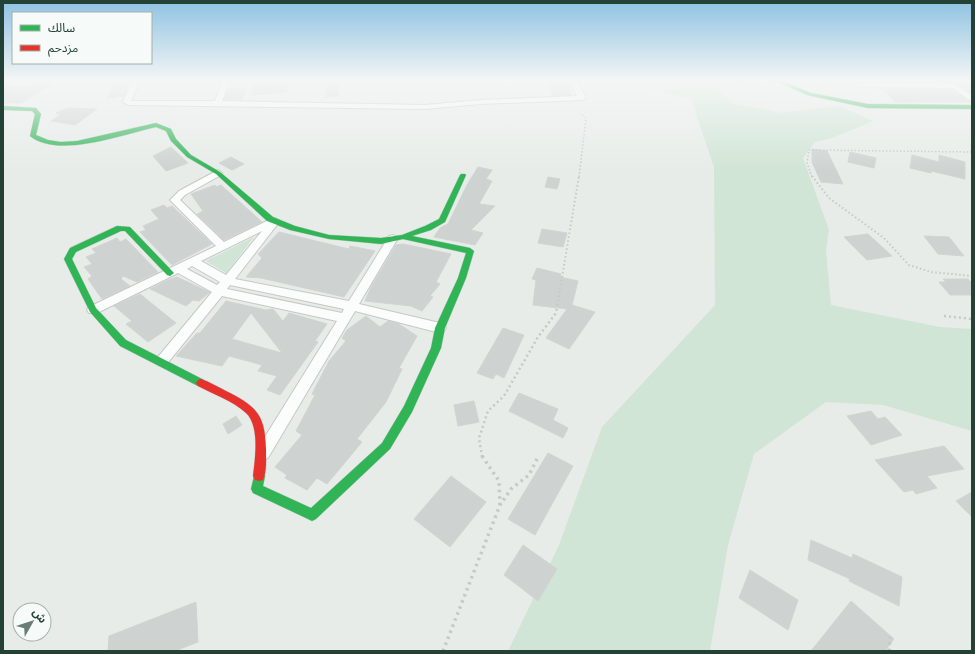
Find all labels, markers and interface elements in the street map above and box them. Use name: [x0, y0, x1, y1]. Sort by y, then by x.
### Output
legend: [12, 12, 152, 64]
text: سالك: [48, 19, 75, 36]
text: مزدحم: [48, 39, 78, 57]
north arrow: [12, 602, 52, 642]
text: ش: [29, 605, 51, 627]

